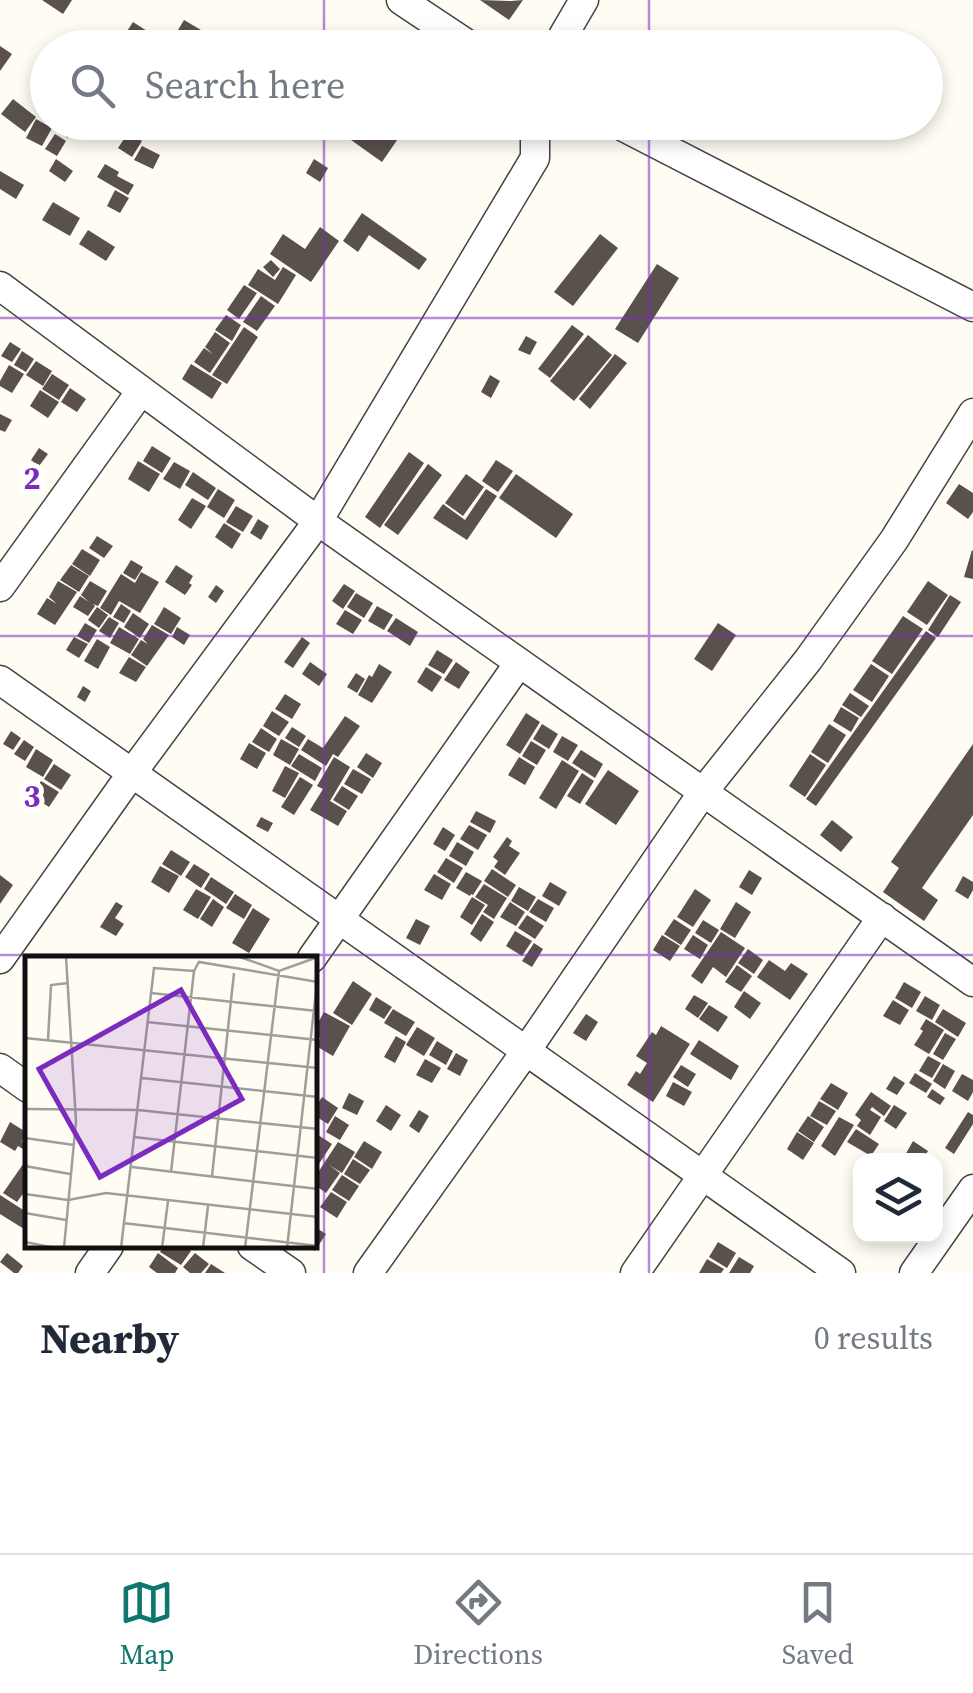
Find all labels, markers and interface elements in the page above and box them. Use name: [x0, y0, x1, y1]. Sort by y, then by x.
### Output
search box: [30, 30, 943, 140]
icon: search: [65, 58, 120, 113]
text: Search here: [145, 59, 345, 111]
text: 2: [23, 456, 41, 500]
text: 3: [23, 774, 41, 818]
inset map: [25, 956, 318, 1248]
map controls: [853, 1153, 943, 1243]
button: layers: [853, 1153, 943, 1243]
text: Nearby: [40, 1309, 179, 1367]
text: 0 results: [814, 1316, 933, 1360]
tab: Map: [119, 1575, 174, 1673]
tab: Directions: [413, 1575, 543, 1673]
tab: Saved: [782, 1575, 854, 1673]

